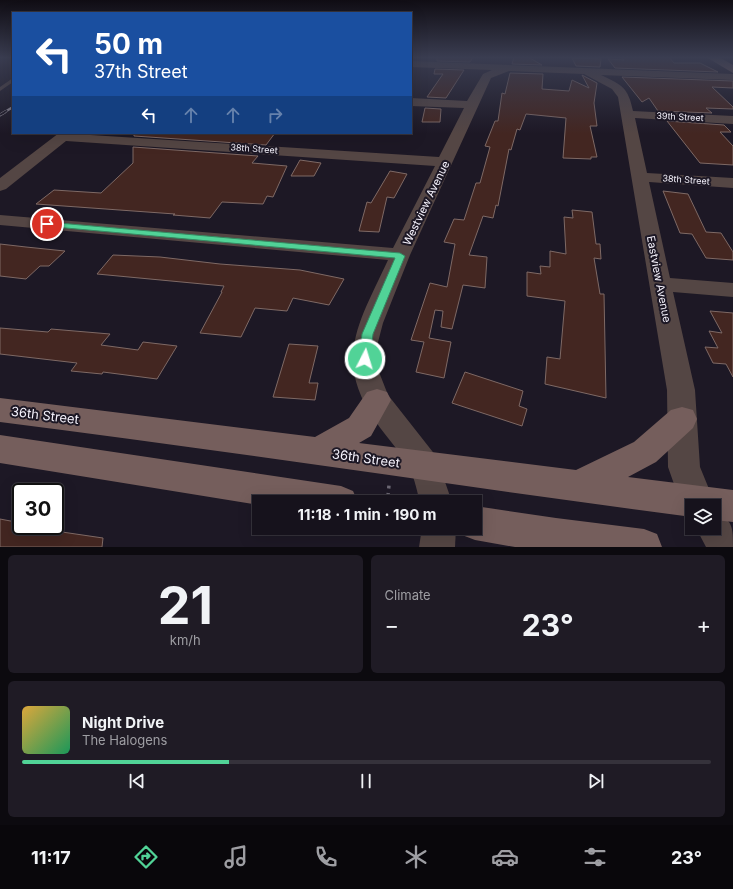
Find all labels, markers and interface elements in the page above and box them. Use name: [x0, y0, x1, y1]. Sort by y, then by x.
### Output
text: 50 m: [94, 27, 163, 61]
icon: left: [28, 28, 80, 80]
text: 37th Street: [94, 61, 188, 82]
icon: left: [138, 104, 160, 126]
icon: ahead: [180, 104, 202, 126]
icon: ahead: [222, 104, 244, 126]
icon: right: [264, 104, 286, 126]
street label: 39th Street: [656, 110, 704, 123]
street label: 38th Street: [230, 141, 278, 156]
street label: Westview Avenue: [400, 159, 452, 247]
street label: 38th Street: [662, 172, 710, 187]
pin: [30, 207, 64, 241]
icon: arrive: [36, 213, 58, 235]
street label: Eastview Avenue: [644, 234, 674, 324]
position arrow: [344, 338, 386, 380]
street label: 36th Street: [10, 403, 80, 427]
street label: 36th Street: [331, 445, 401, 471]
speed limit sign: 30: [12, 483, 64, 535]
map controls: [685, 499, 721, 535]
button: layers: [685, 499, 721, 535]
text: 11:18 · 1 min · 190 m: [297, 505, 437, 524]
text: 21: [158, 574, 213, 637]
text: Climate: [385, 587, 431, 603]
text: 23°: [522, 607, 574, 643]
text: −: [385, 612, 399, 638]
text: +: [696, 612, 711, 638]
text: km/h: [170, 632, 201, 648]
text: Night Drive: [82, 713, 164, 732]
text: The Halogens: [82, 732, 167, 748]
icon: previous: [126, 770, 148, 792]
icon: pause: [355, 770, 377, 792]
icon: next: [585, 770, 607, 792]
icon: directions: [132, 843, 160, 871]
icon: music: [222, 843, 250, 871]
icon: phone: [312, 843, 340, 871]
icon: climate: [402, 843, 430, 871]
icon: car: [491, 843, 519, 871]
icon: filters: [581, 843, 609, 871]
text: 11:17: [31, 847, 71, 868]
text: 23°: [671, 847, 702, 868]

